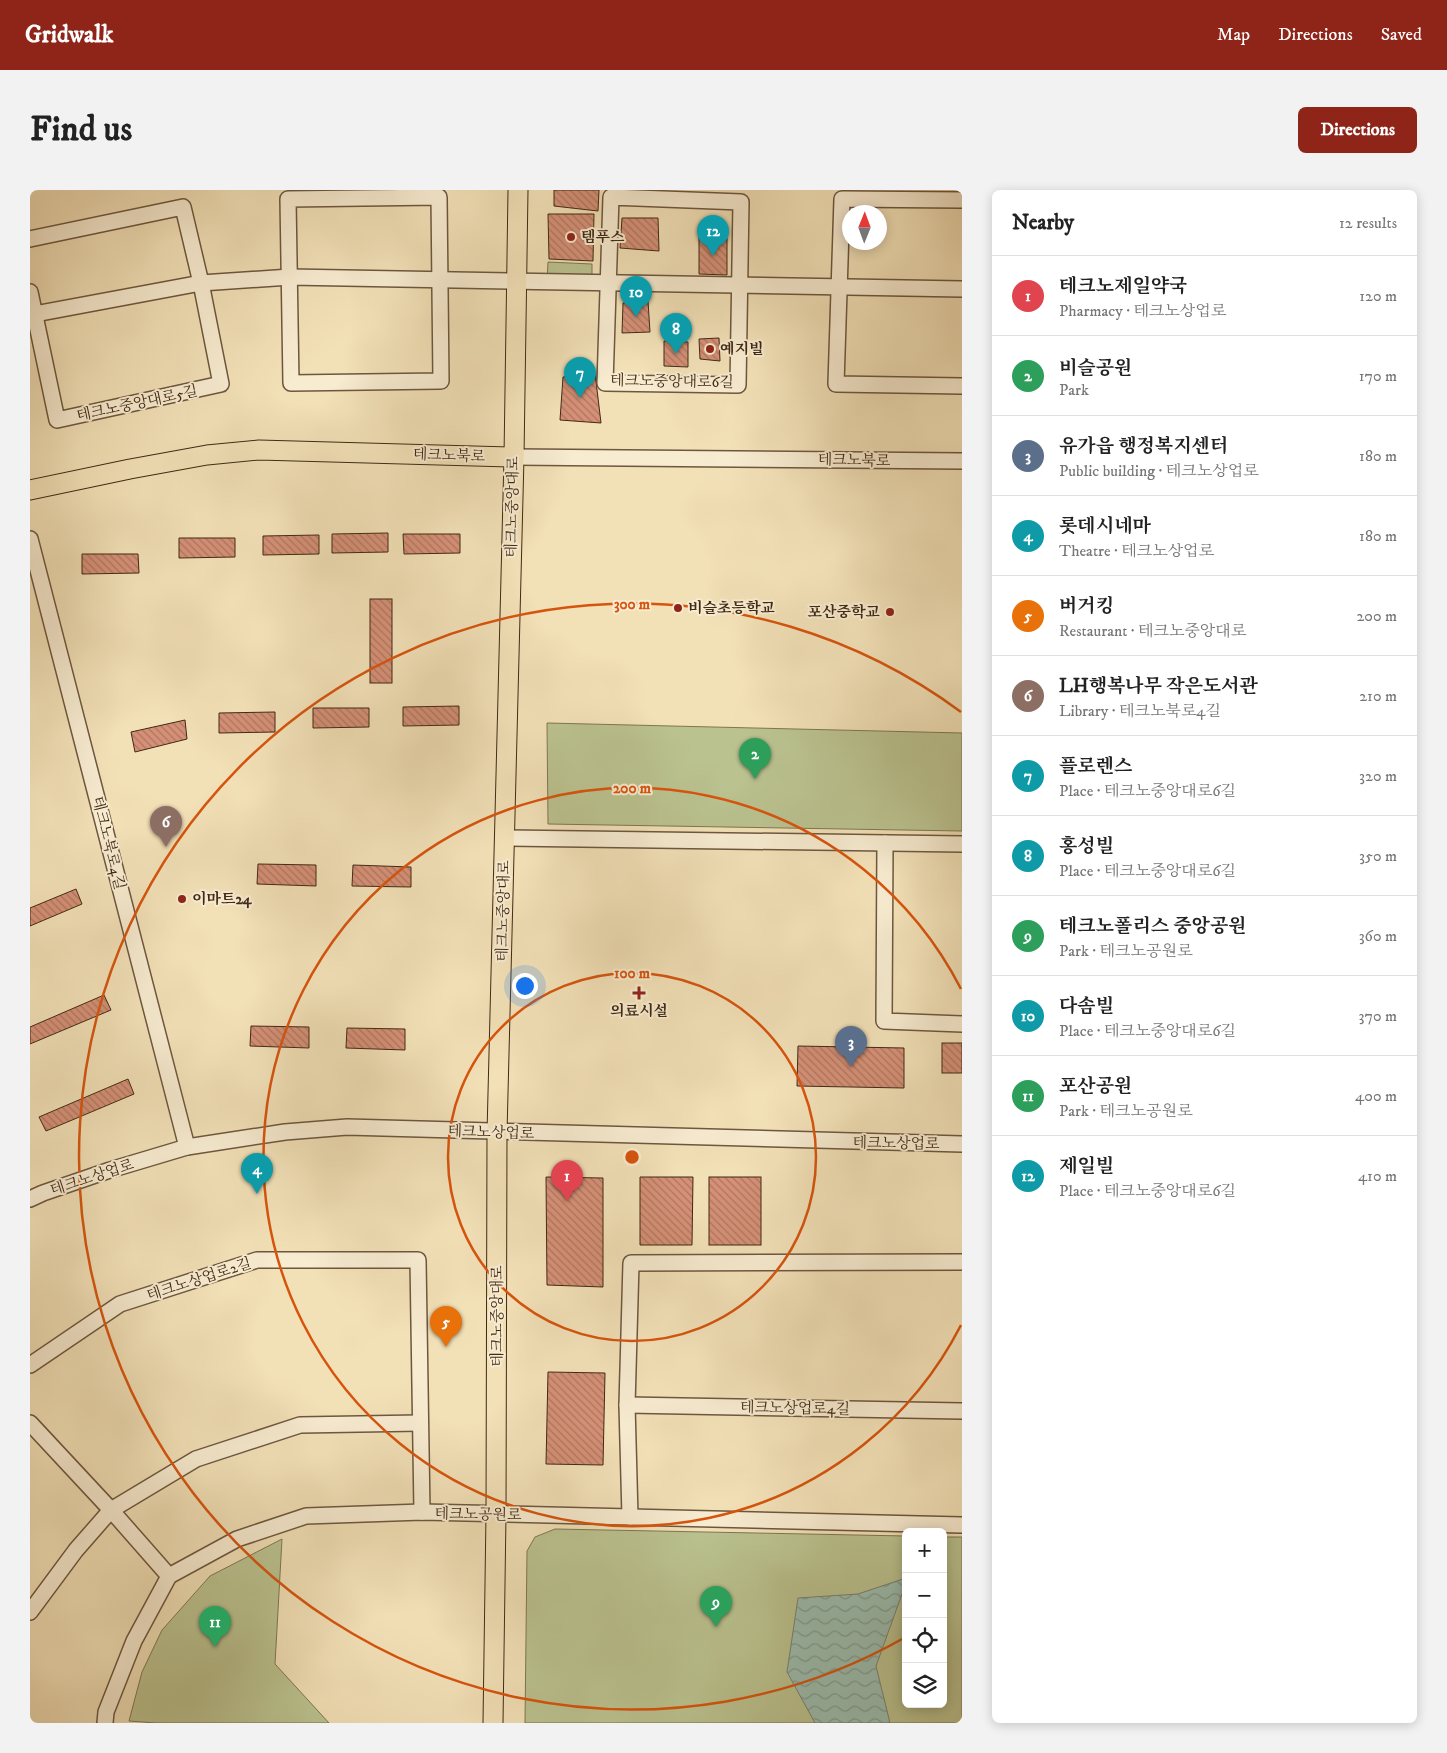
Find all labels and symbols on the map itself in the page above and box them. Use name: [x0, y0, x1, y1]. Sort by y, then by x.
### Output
north arrow: [842, 205, 887, 250]
pin: 12: [697, 215, 729, 256]
place label: 템푸스: [581, 228, 625, 247]
marker: 템푸스: [565, 231, 577, 243]
pin: 10: [620, 276, 652, 317]
pin: 8: [660, 313, 692, 354]
place label: 예지빌: [720, 340, 763, 359]
marker: 예지빌: [704, 343, 716, 355]
pin: 7: [564, 357, 596, 398]
street label: 테크노중앙대로6길: [610, 371, 734, 392]
street label: 테크노중앙대로5길: [75, 381, 199, 426]
street label: 테크노북로: [412, 445, 486, 466]
street label: 테크노북로: [818, 450, 891, 471]
street label: 테크노중앙대로: [502, 456, 523, 558]
text: 300 m: [614, 595, 651, 614]
place label: 비슬초등학교: [688, 599, 775, 618]
marker: 비슬초등학교: [672, 602, 684, 614]
place label: 포산중학교: [808, 603, 881, 622]
marker: 포산중학교: [884, 606, 896, 618]
pin: 2: [739, 738, 771, 779]
text: 200 m: [613, 779, 652, 798]
street label: 테크노북로4길: [88, 794, 129, 892]
pin: 6: [150, 806, 182, 847]
street label: 테크노중앙대로: [493, 860, 514, 962]
place label: 이마트24: [192, 890, 253, 909]
marker: 이마트24: [176, 893, 188, 905]
text: 100 m: [614, 964, 651, 983]
your location: [512, 973, 538, 999]
marker: 의료시설: [632, 986, 646, 1000]
place label: 의료시설: [610, 1002, 668, 1021]
pin: 3: [835, 1026, 867, 1067]
street label: 테크노상업로: [447, 1121, 535, 1144]
street label: 테크노상업로: [852, 1133, 940, 1154]
centre of rings: [623, 1148, 641, 1166]
pin: 4: [241, 1153, 273, 1194]
street label: 테크노상업로: [48, 1155, 137, 1200]
pin: 1: [551, 1160, 583, 1201]
street label: 테크노상업로2길: [144, 1254, 254, 1305]
street label: 테크노중앙대로: [488, 1265, 507, 1367]
pin: 5: [430, 1306, 462, 1347]
street label: 테크노상업로4길: [740, 1398, 850, 1419]
street label: 테크노공원로: [434, 1504, 522, 1525]
pin: 9: [700, 1586, 732, 1627]
pin: 11: [199, 1606, 231, 1647]

